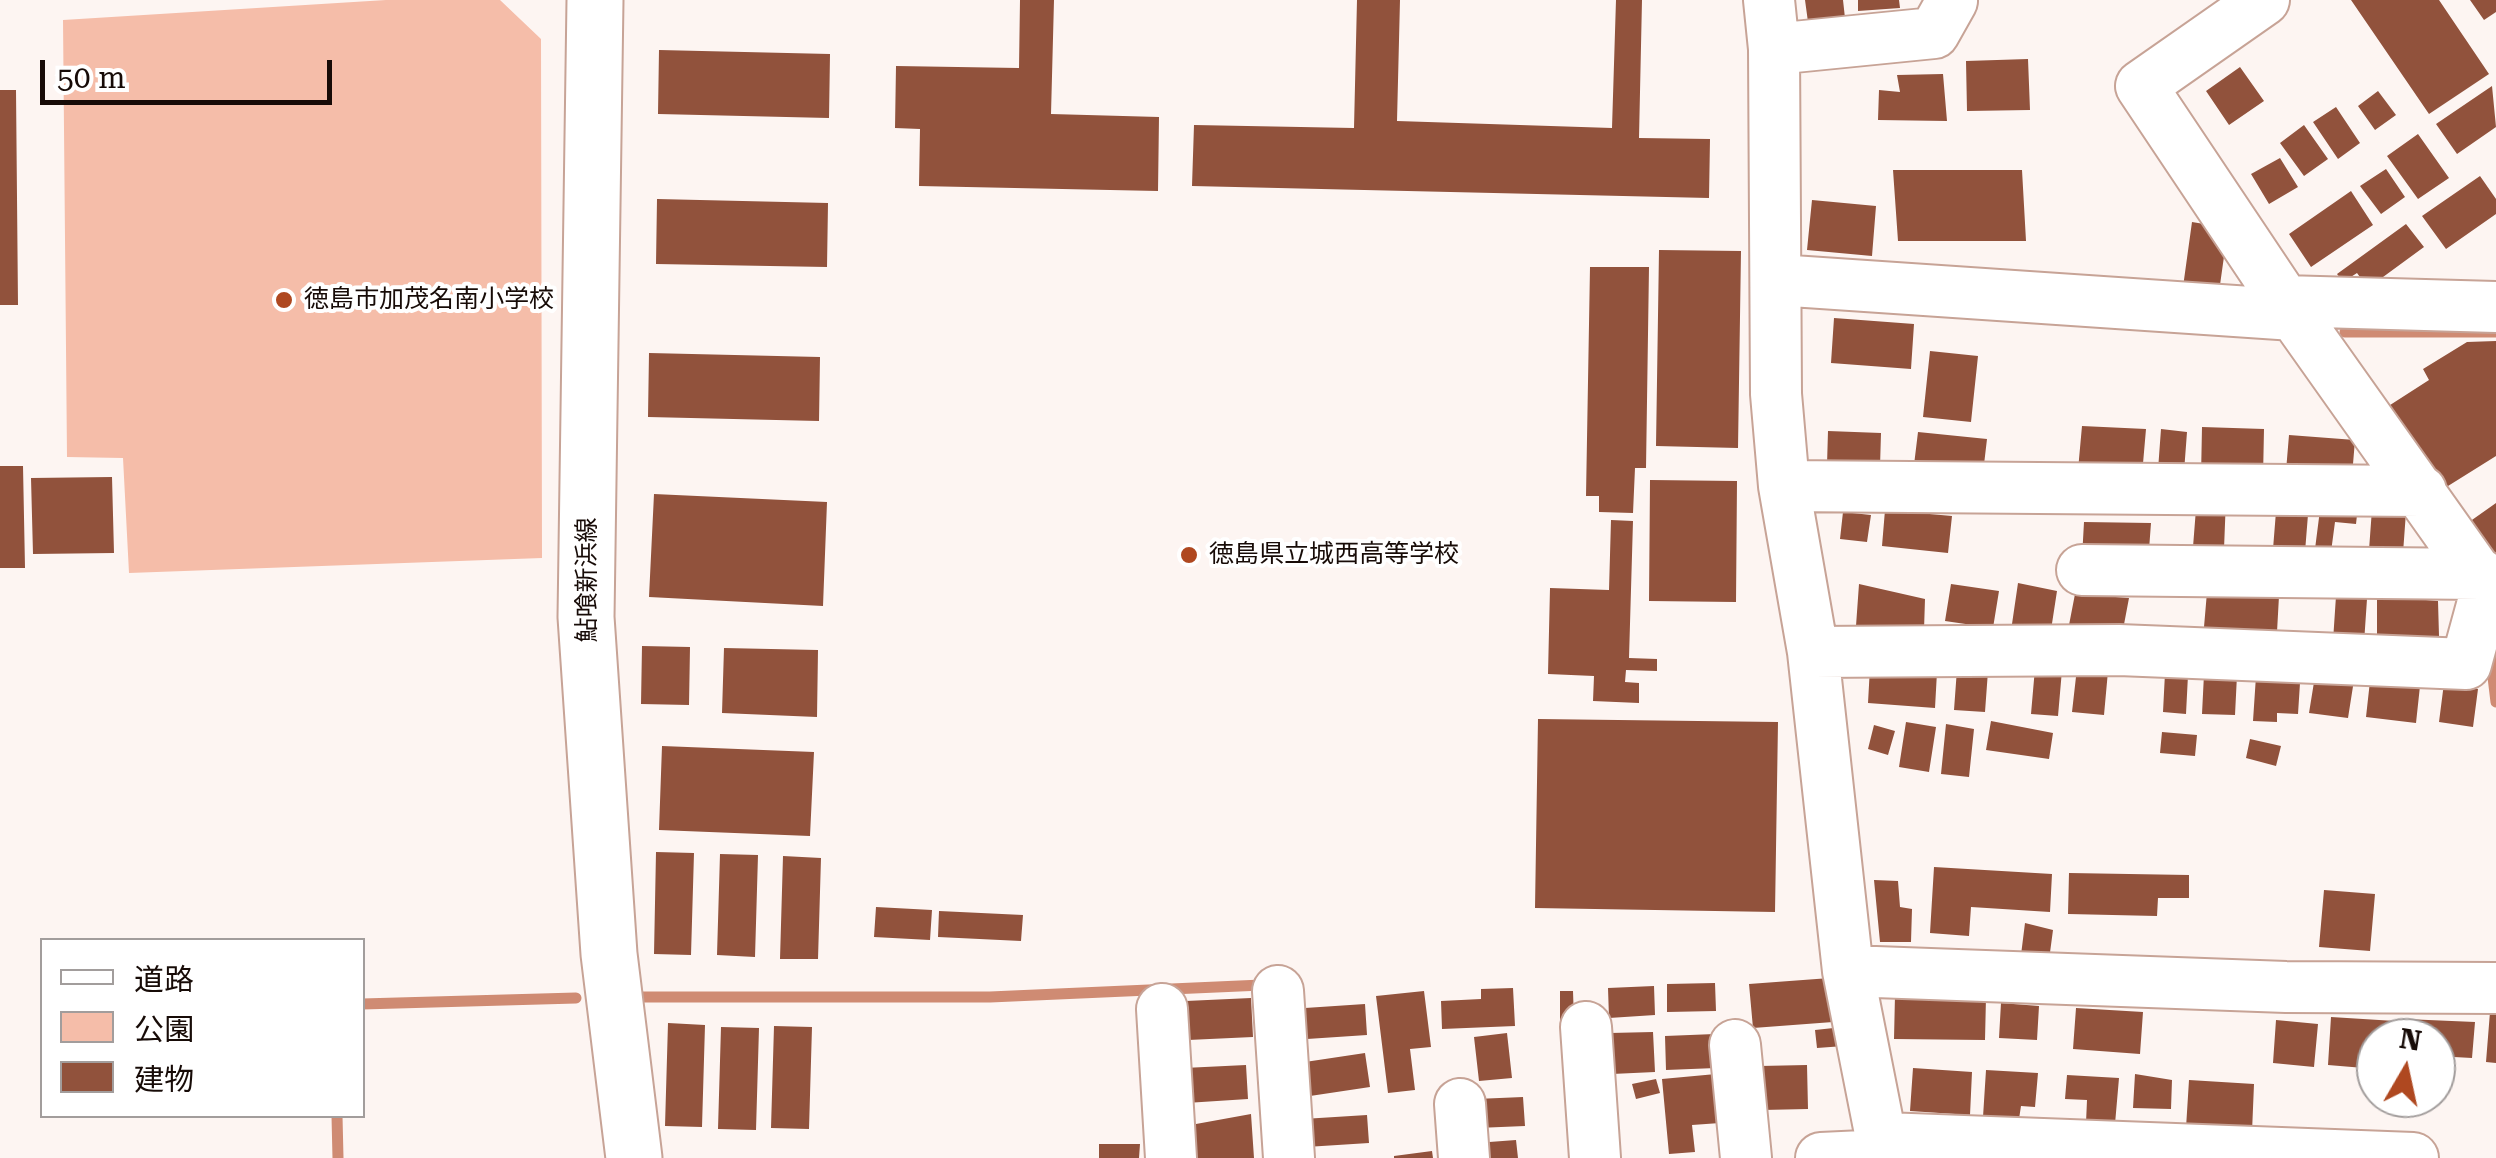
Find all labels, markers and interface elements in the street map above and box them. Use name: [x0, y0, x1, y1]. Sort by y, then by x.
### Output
scale bar: [45, 40, 338, 102]
text: 50 m: [57, 60, 126, 95]
place label: 徳島市加茂名南小学校: [304, 285, 554, 315]
marker: 徳島市加茂名南小学校: [273, 289, 295, 311]
street label: 鮎喰新浜線: [573, 518, 603, 642]
place label: 徳島県立城西高等学校: [1209, 540, 1459, 570]
marker: 徳島県立城西高等学校: [1178, 544, 1200, 566]
legend: [40, 938, 365, 1118]
text: 道路: [134, 962, 194, 997]
text: 公園: [134, 1012, 194, 1047]
north arrow: [2356, 1018, 2456, 1118]
text: N: [2397, 1022, 2424, 1058]
text: 建物: [134, 1062, 194, 1097]

